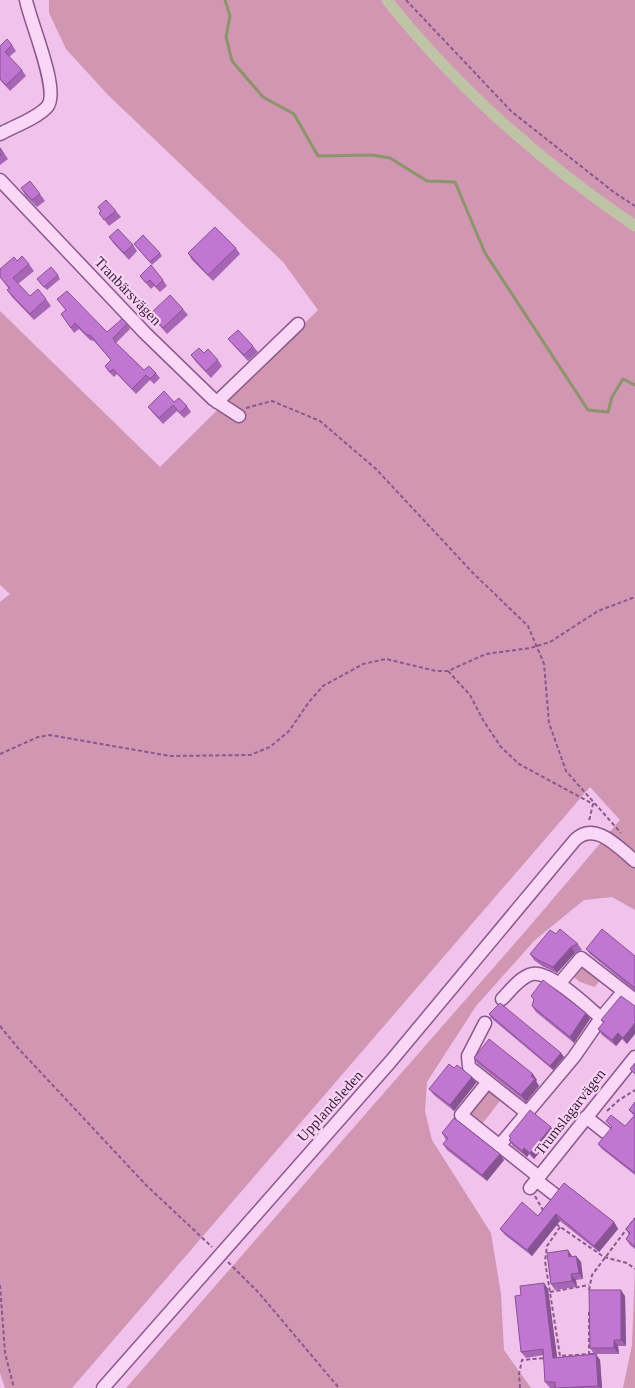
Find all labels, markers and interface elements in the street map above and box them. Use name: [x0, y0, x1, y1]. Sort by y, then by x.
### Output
street label: Tranbärsvägen: [91, 254, 165, 329]
street label: Trumslagarvägen: [532, 1066, 609, 1158]
street label: Upplandsleden: [294, 1067, 366, 1145]

